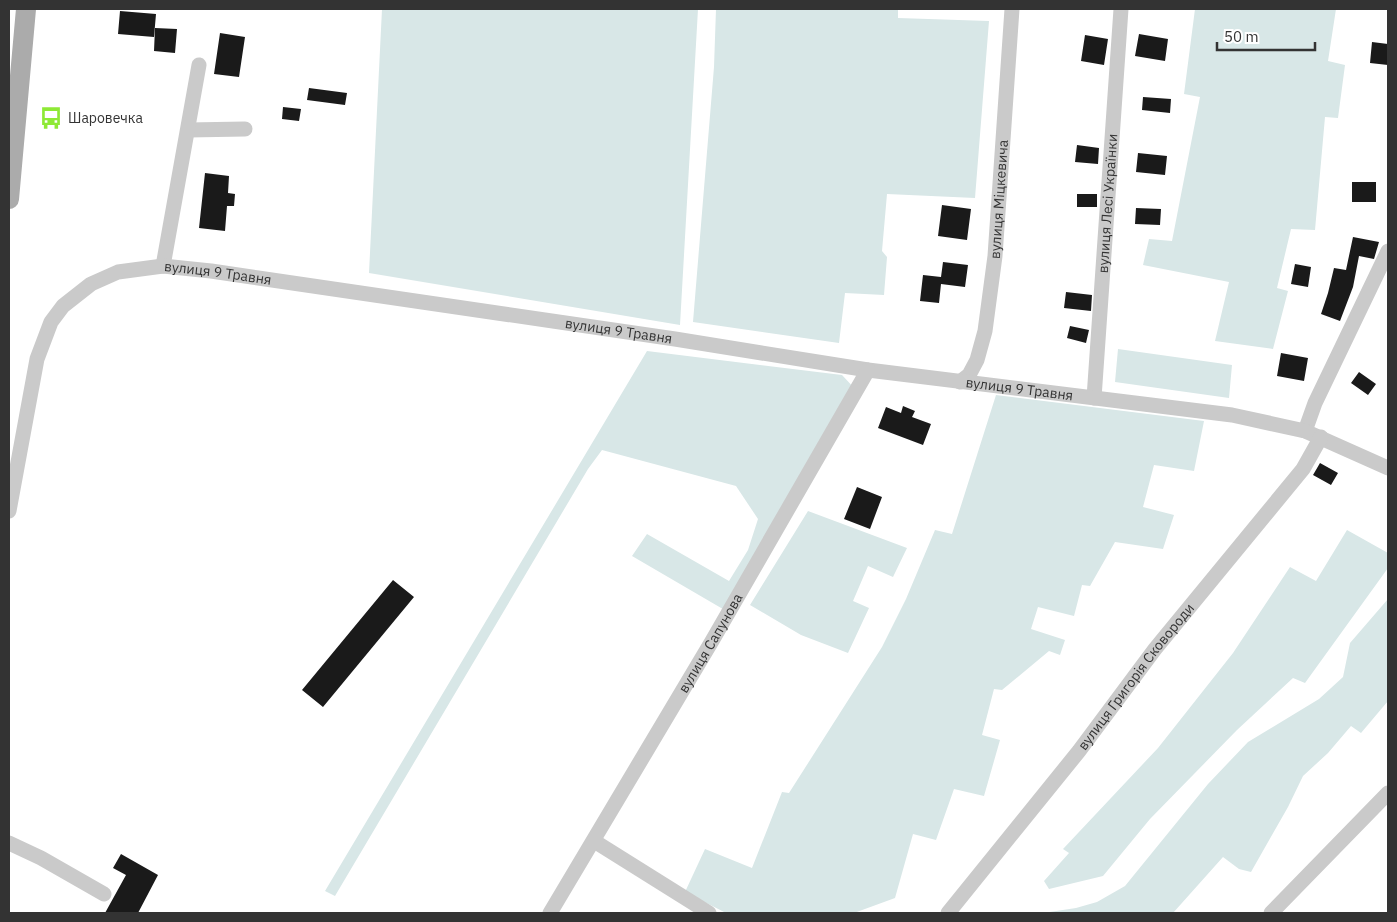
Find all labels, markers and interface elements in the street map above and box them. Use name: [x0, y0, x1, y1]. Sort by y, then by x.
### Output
scale bar: [1217, 20, 1314, 52]
text: 50 m: [1224, 27, 1259, 46]
bus stop icon: Шаровечка: [38, 105, 64, 131]
place label: Шаровечка: [68, 109, 143, 127]
street label: вулиця Лесі Українки: [1094, 133, 1121, 274]
street label: вулиця Міцкевича: [986, 139, 1012, 259]
street label: вулиця 9 Травня: [163, 257, 273, 289]
street label: вулиця 9 Травня: [564, 314, 674, 347]
street label: вулиця 9 Травня: [965, 373, 1074, 404]
street label: вулиця Сапунова: [674, 590, 747, 696]
street label: вулиця Григорія Сковороди: [1074, 599, 1198, 754]

